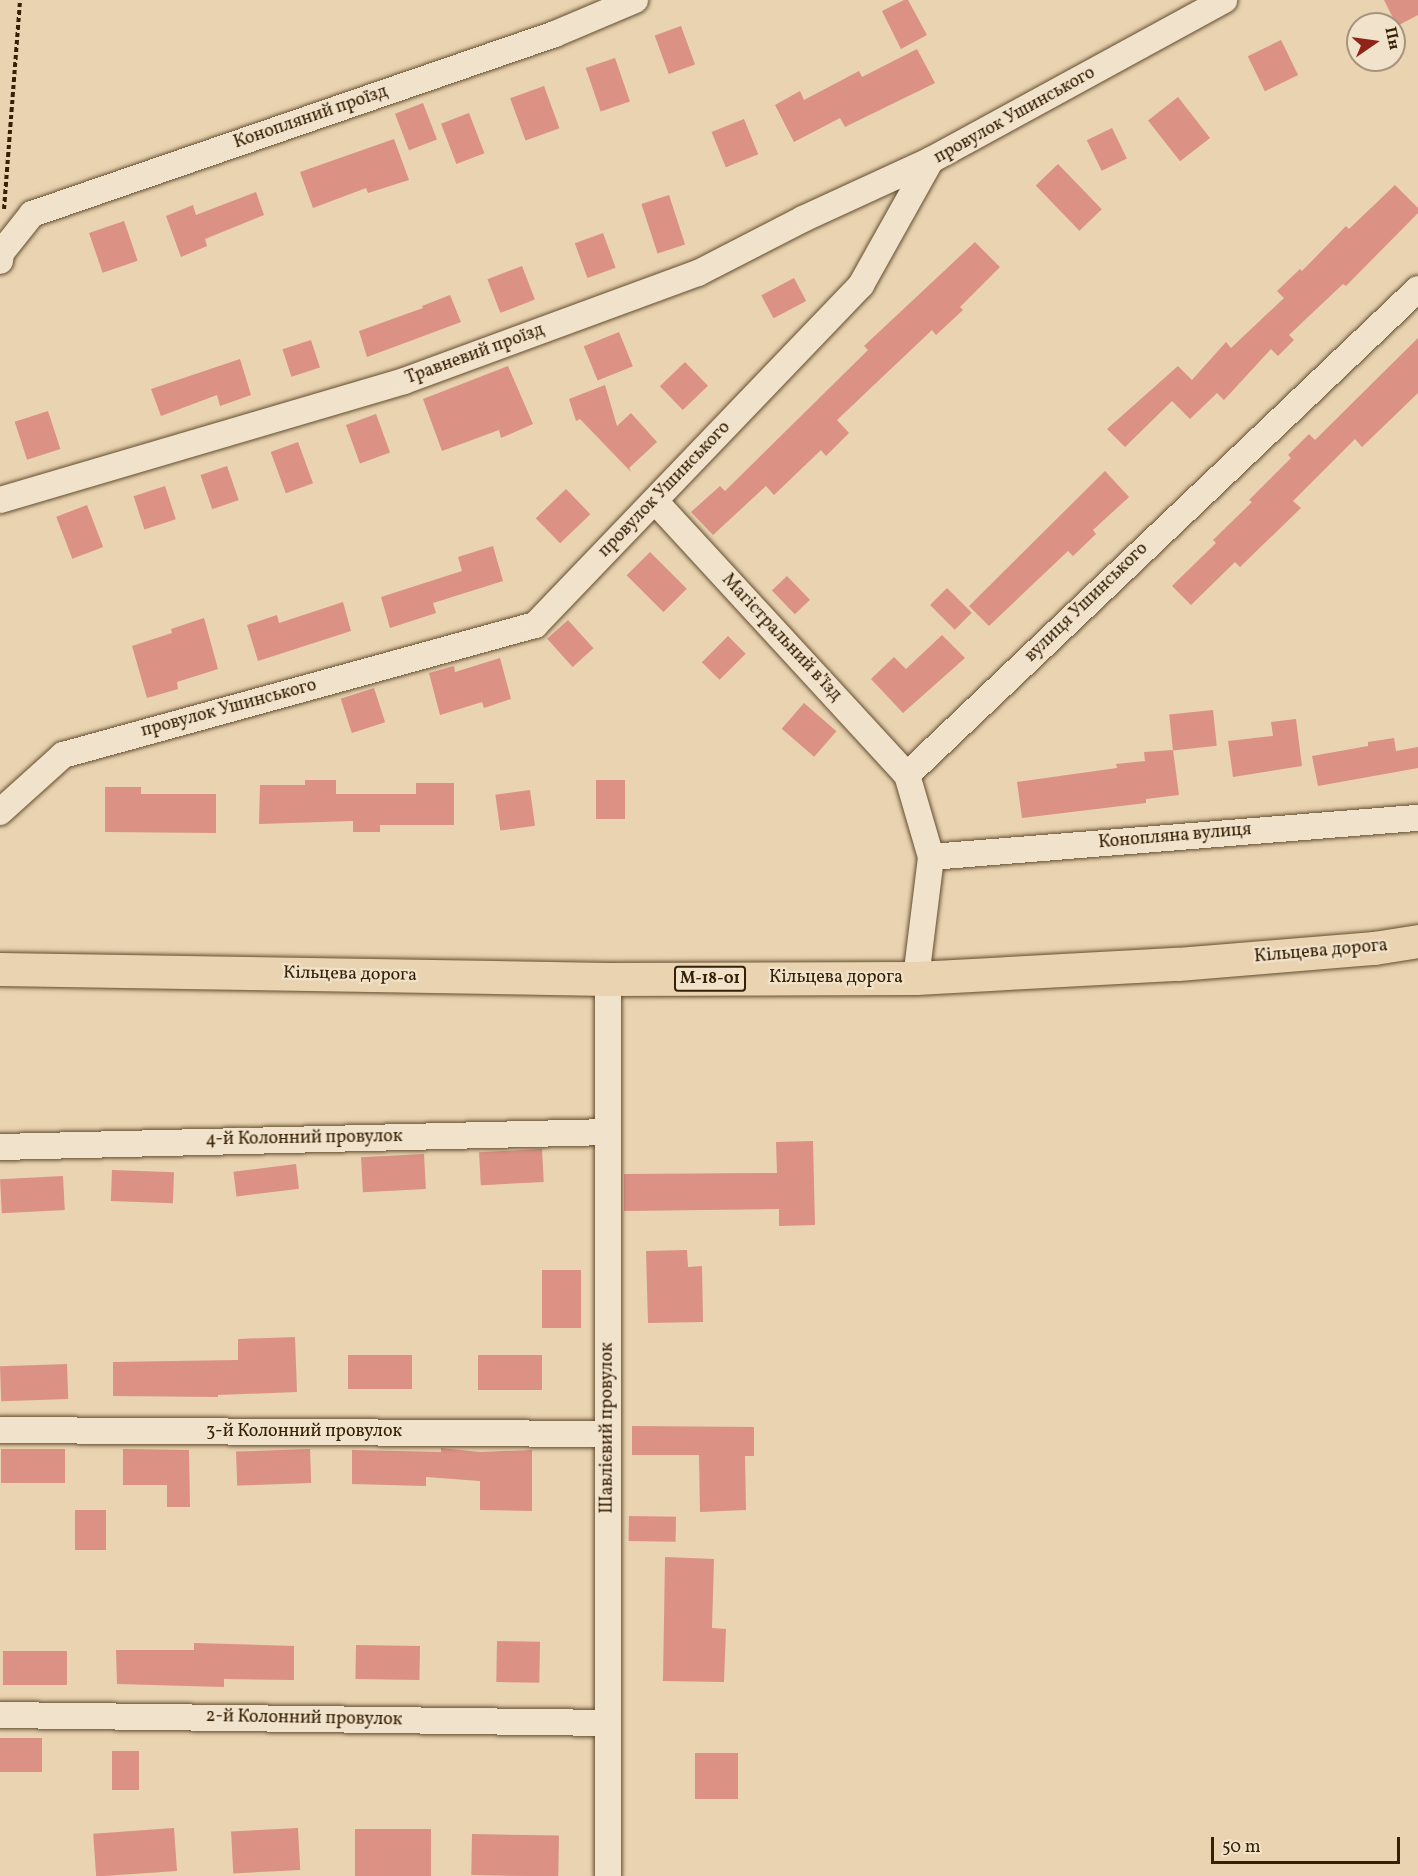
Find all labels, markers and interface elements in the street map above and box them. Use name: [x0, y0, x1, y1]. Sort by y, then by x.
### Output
north arrow: [1346, 12, 1406, 72]
text: Пн: [1378, 25, 1405, 52]
street label: провулок Ушинського: [931, 63, 1099, 169]
street label: Конопляний проїзд: [231, 81, 391, 155]
street label: Травневий проїзд: [403, 320, 547, 390]
street label: провулок Ушинського: [594, 417, 736, 563]
street label: вулиця Ушинського: [1021, 539, 1153, 667]
street label: Магістральний в’їзд: [716, 570, 846, 706]
street label: провулок Ушинського: [139, 675, 319, 743]
street label: Конопляна вулиця: [1097, 820, 1253, 854]
street label: Кільцева дорога: [1253, 935, 1389, 969]
street label: Кільцева дорога: [283, 963, 417, 987]
road number: М-18-01: [674, 966, 746, 992]
street label: Кільцева дорога: [769, 967, 903, 989]
street label: 4-й Колонний провулок: [205, 1126, 403, 1152]
street label: Шавлієвий провулок: [597, 1342, 619, 1514]
street label: 3-й Колонний провулок: [206, 1421, 402, 1443]
street label: 2-й Колонний провулок: [206, 1706, 402, 1732]
scale bar: [1214, 1825, 1403, 1863]
text: 50 m: [1222, 1835, 1261, 1860]

